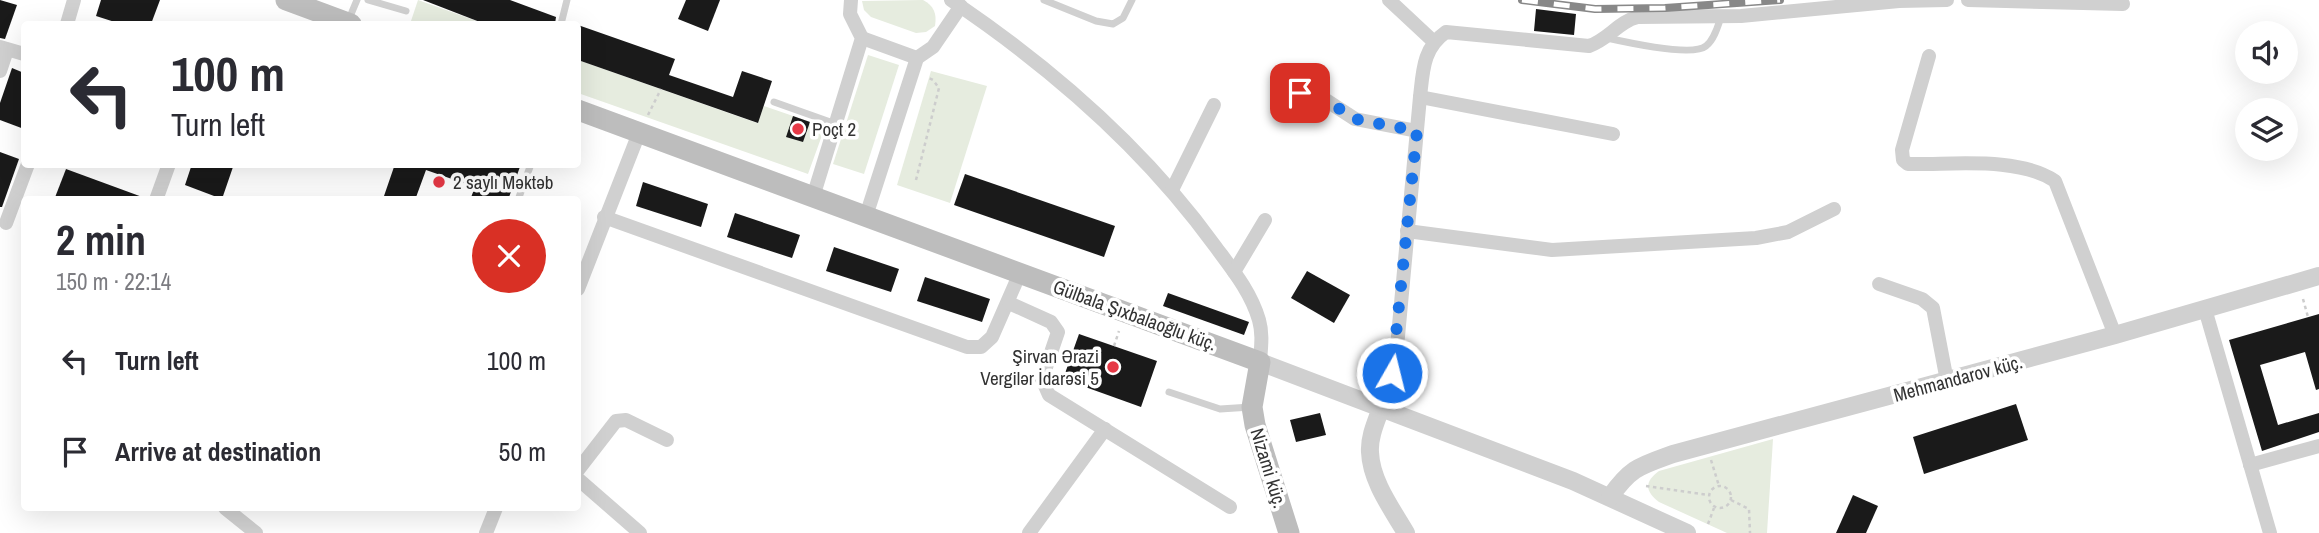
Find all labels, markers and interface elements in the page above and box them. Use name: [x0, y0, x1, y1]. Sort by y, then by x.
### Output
map controls: [2235, 21, 2298, 161]
button: sound: [2235, 21, 2298, 84]
text: 100 m: [171, 40, 285, 106]
icon: left: [56, 49, 147, 140]
pin: [1270, 63, 1330, 123]
icon: arrive: [1281, 74, 1319, 112]
button: layers: [2235, 98, 2298, 161]
text: Turn left: [171, 103, 265, 146]
place label: Poçt 2: [812, 116, 856, 142]
marker: Poçt 2: [790, 121, 806, 137]
place label: 2 saylı Məktəb: [453, 169, 553, 195]
marker: 2 saylı Məktəb: [431, 174, 447, 190]
text: 2 min: [56, 212, 146, 268]
button: close: [472, 219, 546, 293]
text: 150 m · 22:14: [56, 266, 171, 297]
street label: Gülbala Şıxbalaoğlu küç.: [1050, 273, 1220, 357]
position arrow: [1355, 336, 1429, 410]
icon: left: [56, 342, 94, 380]
text: Turn left: [115, 343, 199, 378]
text: 100 m: [487, 343, 546, 378]
place label: Şirvan Ərazi Vergilər İdarəsi 5: [980, 343, 1099, 391]
street label: Mehmandarov küç.: [1891, 348, 2025, 408]
marker: Şirvan Ərazi Vergilər İdarəsi 5: [1105, 359, 1121, 375]
street label: Nizami küç.: [1245, 425, 1293, 511]
icon: arrive: [56, 433, 94, 471]
text: Arrive at destination: [115, 434, 321, 469]
text: 50 m: [499, 434, 546, 469]

